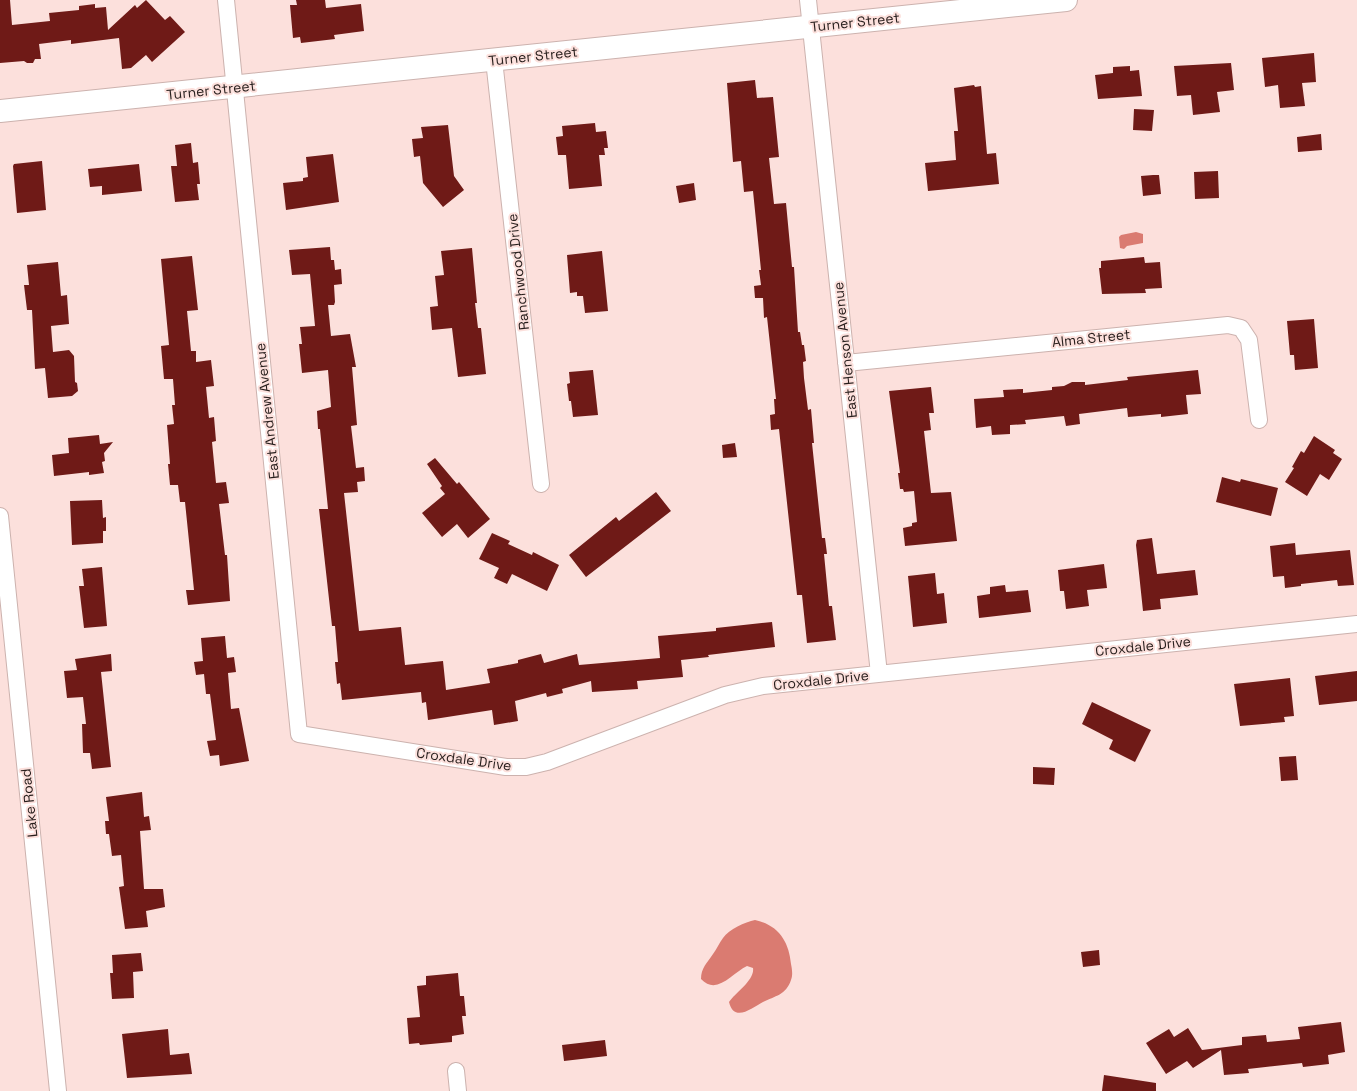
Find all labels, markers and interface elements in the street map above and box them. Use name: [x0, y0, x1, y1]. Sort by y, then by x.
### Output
street label: Turner Street: [810, 8, 900, 36]
street label: Turner Street: [488, 42, 578, 70]
street label: Turner Street: [166, 76, 256, 104]
street label: Ranchwood Drive: [503, 213, 533, 331]
street label: East Henson Avenue: [829, 281, 861, 419]
street label: Alma Street: [1051, 325, 1131, 351]
street label: East Andrew Avenue: [251, 342, 283, 480]
street label: Croxdale Drive: [1094, 632, 1192, 660]
street label: Croxdale Drive: [772, 666, 870, 694]
street label: Croxdale Drive: [415, 743, 513, 775]
street label: Lake Road: [16, 768, 42, 838]

